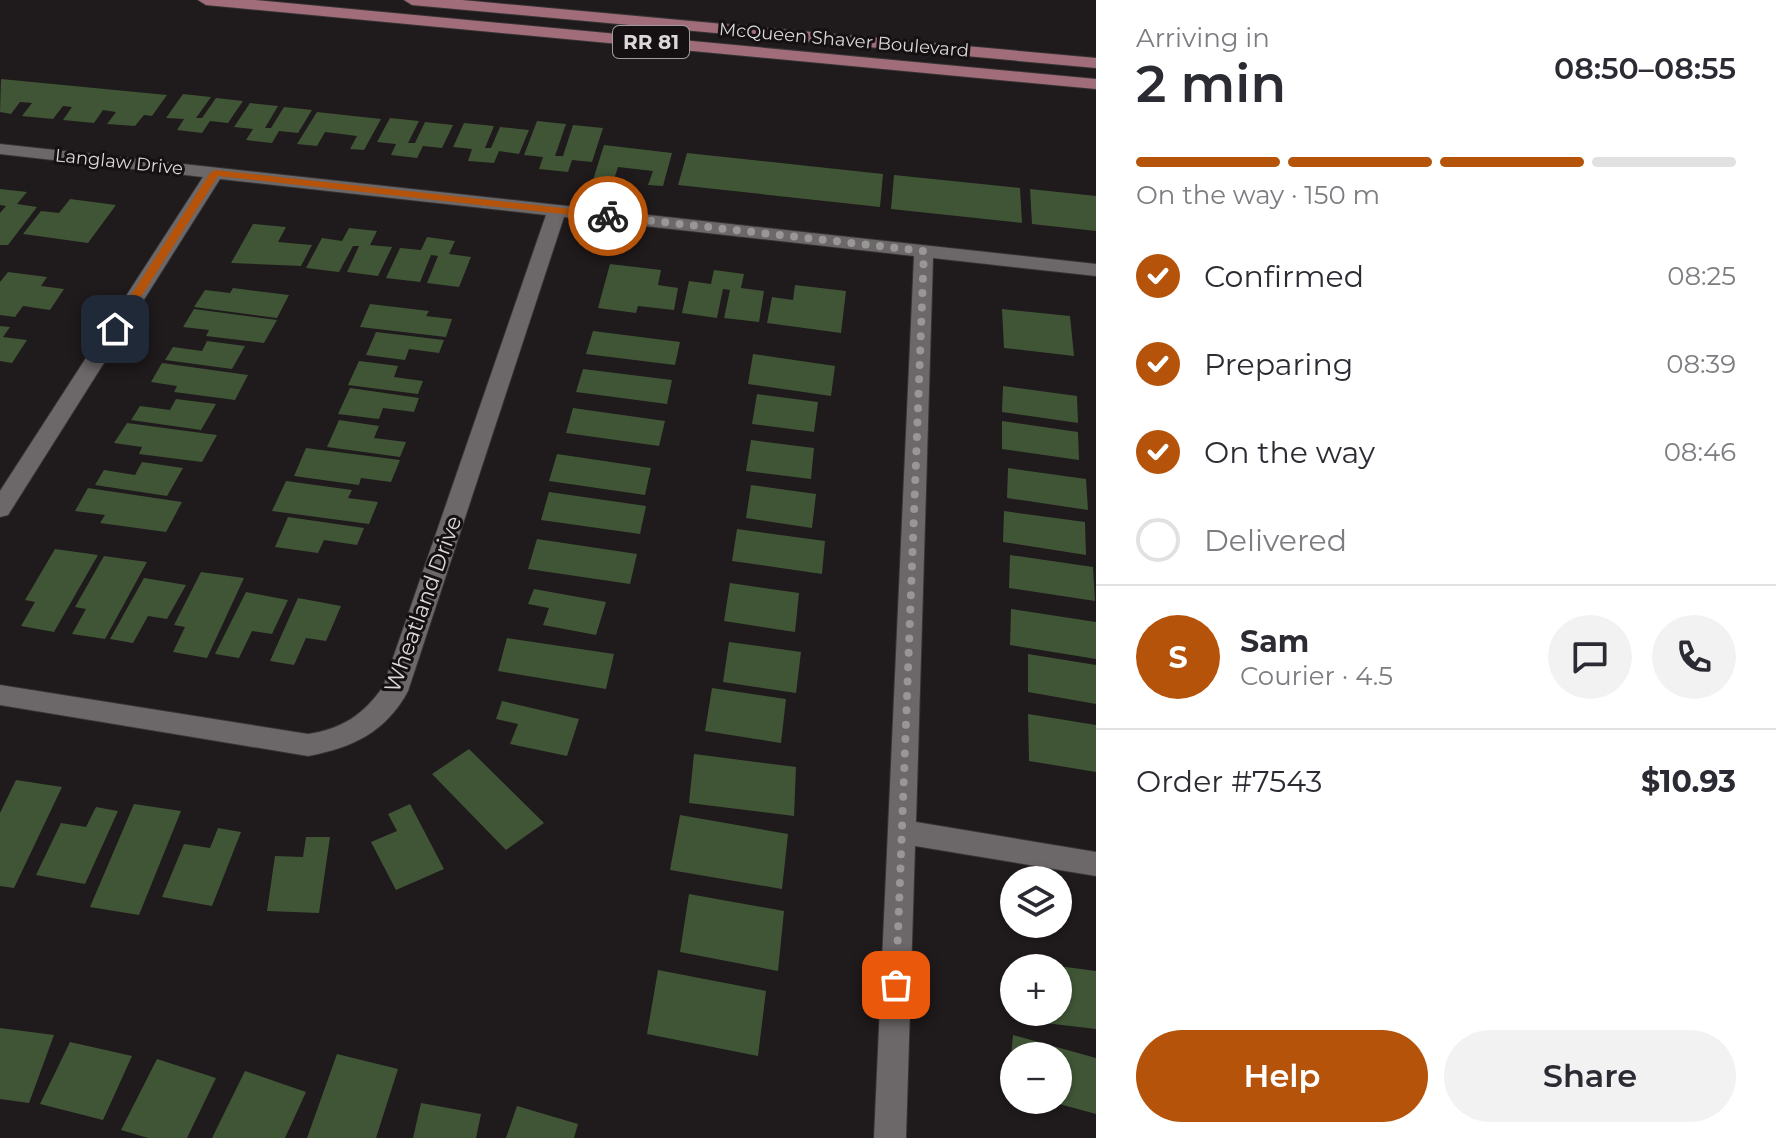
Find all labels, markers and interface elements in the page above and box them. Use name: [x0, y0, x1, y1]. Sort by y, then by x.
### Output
street label: McQueen Shaver Boulevard: [718, 18, 970, 62]
text: Arriving in: [1136, 22, 1270, 54]
road number: RR 81: [613, 26, 689, 58]
text: 08:50–08:55: [1554, 50, 1736, 87]
text: 2 min: [1136, 52, 1286, 115]
street label: Langlaw Drive: [54, 144, 184, 180]
courier: [568, 176, 648, 256]
text: On the way · 150 m: [1136, 179, 1380, 211]
icon: bike: [586, 194, 630, 238]
icon: check: [1136, 254, 1180, 298]
text: Confirmed: [1204, 258, 1364, 295]
text: 08:25: [1667, 260, 1736, 292]
pin: [81, 295, 149, 363]
icon: home: [93, 307, 137, 351]
icon: check: [1136, 342, 1180, 386]
text: Preparing: [1204, 346, 1353, 383]
text: 08:39: [1666, 348, 1736, 380]
icon: check: [1136, 430, 1180, 474]
text: On the way: [1204, 434, 1375, 471]
text: 08:46: [1664, 436, 1736, 468]
street label: Wheatland Drive: [379, 512, 467, 696]
text: Delivered: [1204, 522, 1347, 559]
button: chat: [1548, 615, 1632, 699]
button: phone: [1652, 615, 1736, 699]
text: Sam: [1240, 623, 1309, 660]
text: S: [1168, 639, 1188, 676]
text: Courier · 4.5: [1240, 660, 1393, 692]
text: Order #7543: [1136, 763, 1322, 800]
text: $10.93: [1641, 763, 1736, 800]
map controls: [1000, 866, 1072, 1114]
button: layers: [1000, 866, 1072, 938]
pin: [862, 951, 930, 1019]
button: +: [1000, 954, 1072, 1026]
icon: bag: [874, 963, 918, 1007]
button: Help: [1136, 1030, 1428, 1122]
button: Share: [1444, 1030, 1736, 1122]
button: −: [1000, 1042, 1072, 1114]

